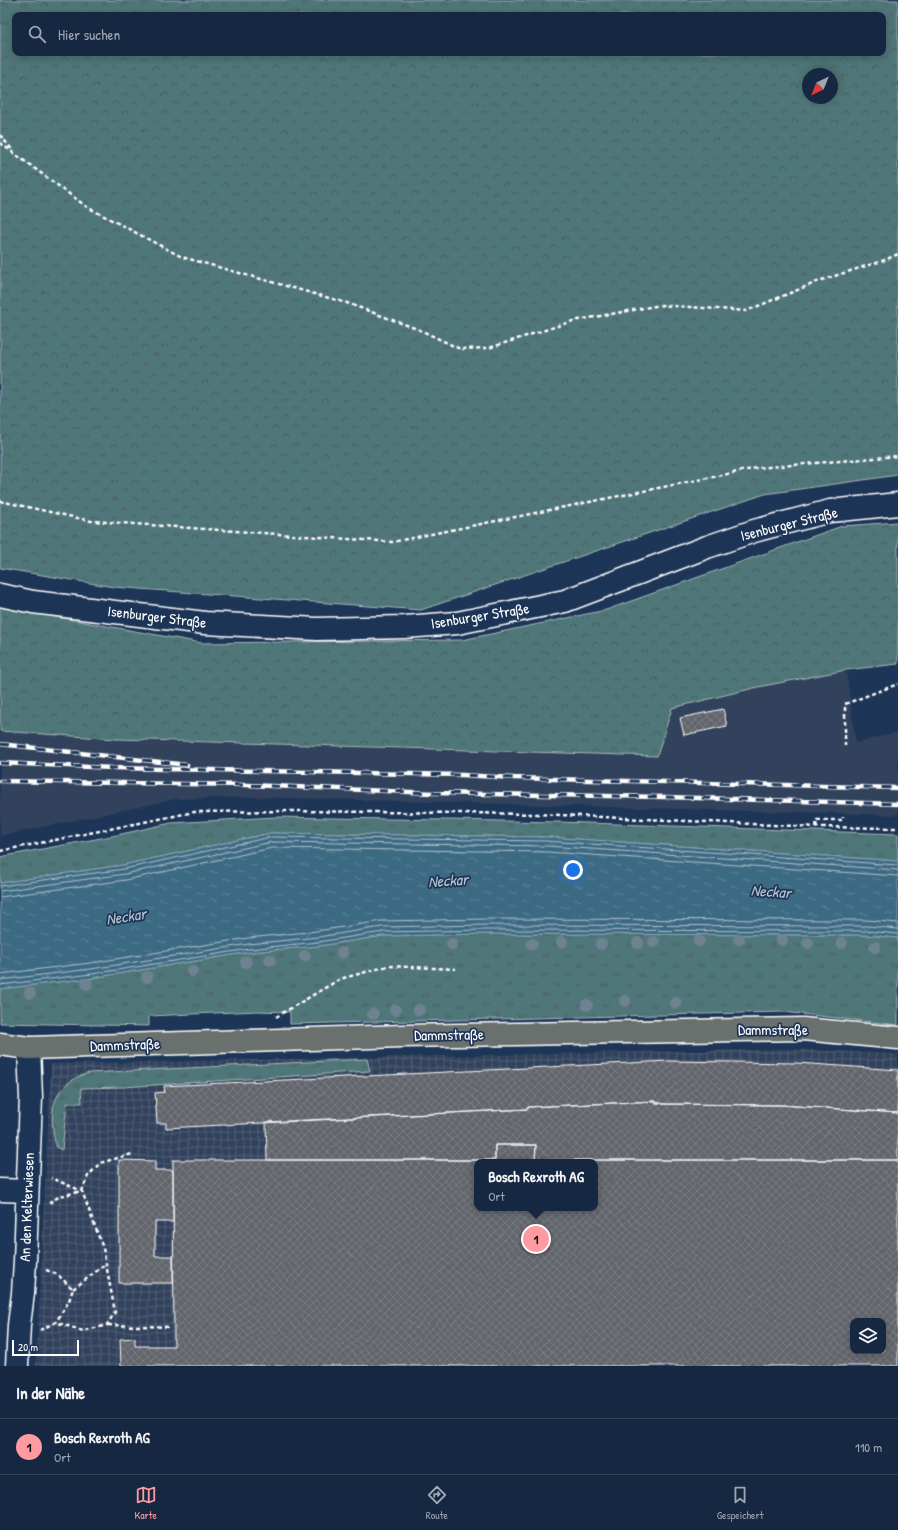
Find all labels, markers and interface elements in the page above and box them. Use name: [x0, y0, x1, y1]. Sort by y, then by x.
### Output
search box: [12, 12, 886, 56]
icon: search: [26, 23, 48, 45]
text: Hier suchen: [58, 24, 120, 45]
north arrow: [802, 68, 838, 104]
street label: Isenburger Straße: [738, 501, 840, 546]
street label: Isenburger Straße: [429, 597, 531, 634]
street label: Isenburger Straße: [106, 600, 208, 633]
your location: [563, 860, 583, 880]
water label: Neckar: [427, 867, 471, 892]
water label: Neckar: [750, 879, 794, 904]
water label: Neckar: [104, 902, 149, 930]
street label: Dammstraße: [738, 1019, 808, 1040]
street label: Dammstraße: [414, 1023, 484, 1046]
street label: Dammstraße: [90, 1033, 160, 1056]
street label: An den Kelterwiesen: [14, 1152, 39, 1262]
popup: [474, 1159, 598, 1211]
text: Bosch Rexroth AG: [488, 1166, 584, 1187]
text: Ort: [488, 1187, 505, 1205]
pin: 1: [523, 1224, 549, 1254]
map controls: [850, 1318, 886, 1354]
button: layers: [850, 1318, 886, 1354]
scale bar: [12, 1338, 79, 1357]
text: 20 m: [18, 1340, 38, 1354]
text: In der Nähe: [16, 1381, 85, 1404]
text: Bosch Rexroth AG: [54, 1427, 150, 1448]
text: 1: [27, 1438, 31, 1456]
text: 110 m: [855, 1438, 882, 1456]
text: Ort: [54, 1448, 71, 1466]
tab: Karte: [134, 1484, 157, 1522]
tab: Route: [426, 1484, 448, 1522]
tab: Gespeichert: [717, 1484, 764, 1522]

